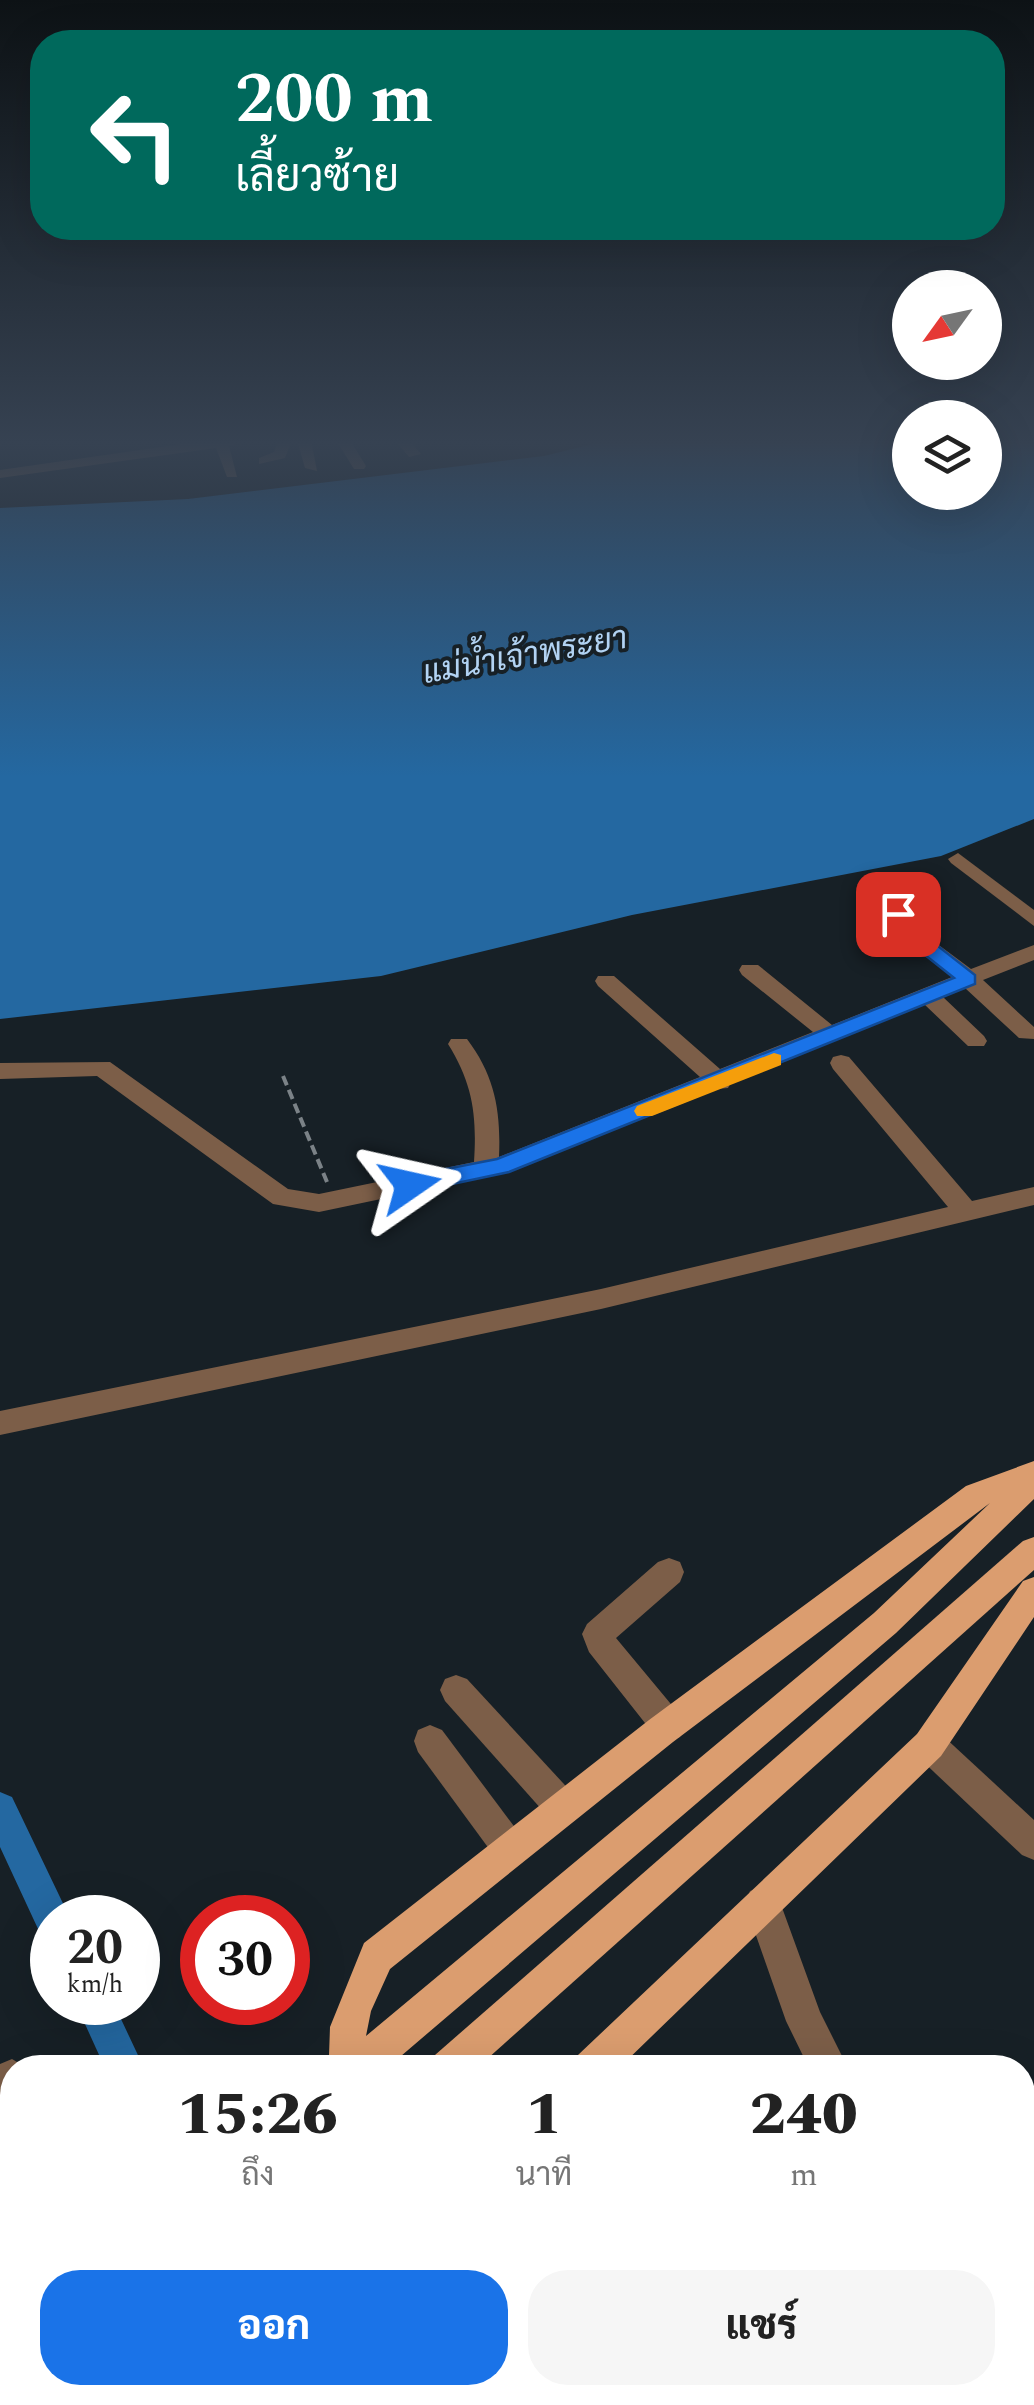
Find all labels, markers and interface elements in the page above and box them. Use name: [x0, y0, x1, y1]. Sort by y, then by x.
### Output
text: 200 m: [235, 47, 433, 153]
icon: left: [70, 70, 200, 200]
text: เลี้ยวซ้าย: [235, 143, 399, 212]
north arrow: [892, 270, 1002, 380]
map controls: [892, 270, 1002, 510]
button: layers: [892, 400, 1002, 510]
water label: แม่น้ำเจ้าพระยา: [418, 608, 631, 698]
pin: [856, 872, 941, 957]
icon: arrive: [871, 887, 926, 942]
position arrow: [358, 1133, 462, 1237]
speed limit sign: 30: [180, 1895, 310, 2025]
text: 20: [67, 1910, 123, 1986]
text: km/h: [67, 1966, 123, 2004]
text: 15:26: [177, 2069, 338, 2161]
text: 1: [526, 2069, 562, 2161]
text: 240: [750, 2069, 858, 2161]
text: ถึง: [241, 2151, 274, 2200]
text: นาที: [515, 2151, 572, 2200]
text: m: [790, 2151, 817, 2200]
button: ออก: [40, 2270, 508, 2385]
button: แชร์: [528, 2270, 995, 2385]

